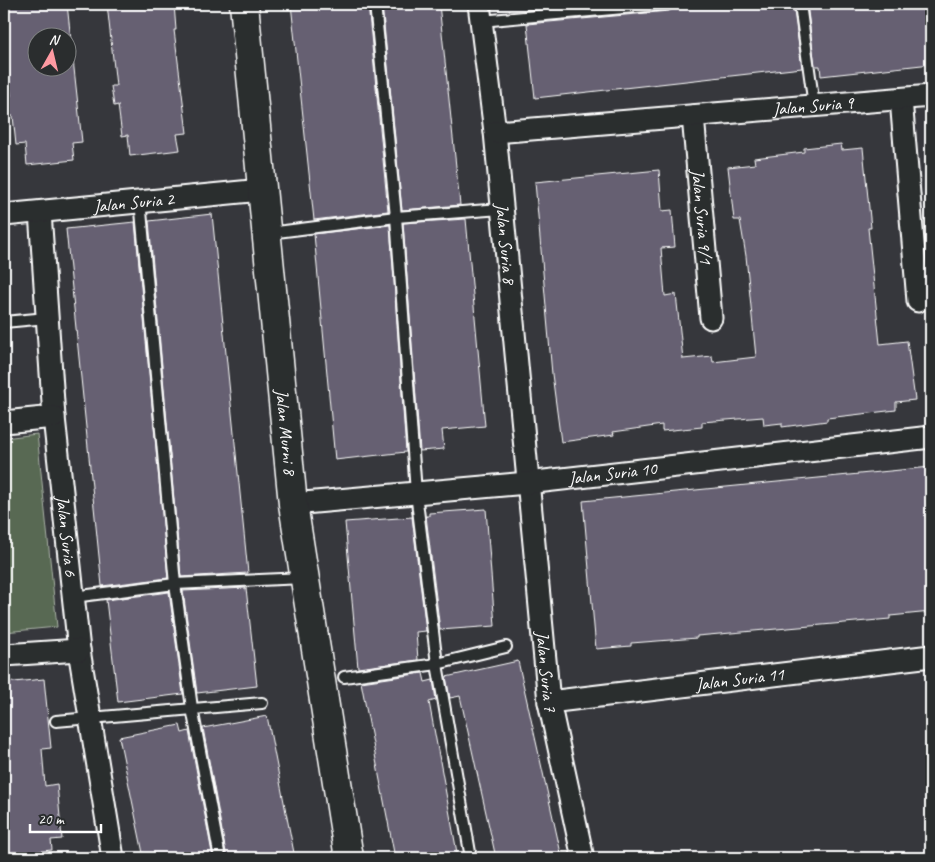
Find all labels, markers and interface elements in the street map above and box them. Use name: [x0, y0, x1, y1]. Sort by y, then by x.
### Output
north arrow: [28, 28, 78, 78]
text: N: [48, 31, 62, 49]
street label: Jalan Suria 9: [771, 91, 856, 120]
street label: Jalan Suria 9/1: [687, 167, 717, 266]
street label: Jalan Suria 2: [91, 187, 177, 217]
street label: Jalan Suria 8: [491, 201, 521, 287]
street label: Jalan Murni 8: [271, 387, 301, 478]
street label: Jalan Suria 10: [566, 457, 660, 489]
street label: Jalan Suria 6: [51, 493, 82, 578]
street label: Jalan Suria 7: [531, 629, 562, 715]
street label: Jalan Suria 11: [693, 663, 786, 695]
scale bar: [30, 802, 101, 834]
text: 20 m: [38, 810, 65, 829]

